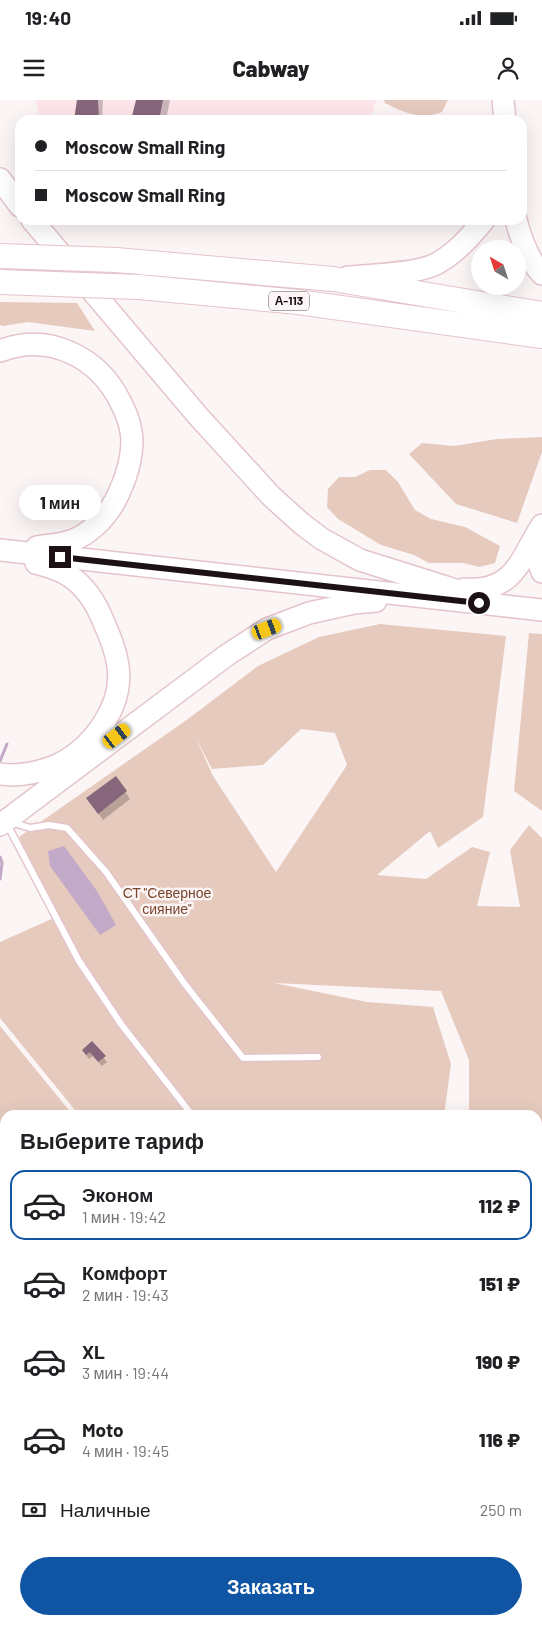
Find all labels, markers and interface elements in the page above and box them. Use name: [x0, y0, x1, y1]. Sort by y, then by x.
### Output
text: 19:40: [25, 6, 71, 29]
icon: menu: [20, 54, 48, 82]
icon: person: [494, 54, 522, 82]
text: Cabway: [232, 55, 310, 81]
text: Moscow Small Ring: [65, 135, 225, 158]
text: Moscow Small Ring: [65, 183, 225, 206]
north arrow: [471, 240, 526, 295]
map controls: [471, 240, 526, 295]
road number: А-113: [269, 292, 309, 310]
callout: 1 мин: [19, 484, 101, 520]
text: 1 мин: [40, 493, 80, 512]
route end: [49, 546, 71, 568]
route start: [468, 592, 490, 614]
car: [250, 617, 283, 641]
car: [100, 721, 133, 751]
park label: СТ "Северное сияние": [123, 884, 212, 917]
text: Выберите тариф: [20, 1127, 204, 1153]
icon: car: [22, 1183, 67, 1228]
text: Эконом: [82, 1183, 153, 1206]
text: 112 ₽: [478, 1194, 520, 1217]
text: 1 мин · 19:42: [82, 1207, 166, 1226]
icon: car: [22, 1261, 67, 1306]
text: Комфорт: [82, 1261, 167, 1284]
text: 151 ₽: [479, 1272, 520, 1295]
text: 2 мин · 19:43: [82, 1285, 169, 1304]
icon: car: [22, 1339, 67, 1384]
text: XL: [82, 1340, 105, 1363]
text: 190 ₽: [475, 1350, 520, 1373]
text: 3 мин · 19:44: [82, 1363, 169, 1382]
icon: car: [22, 1417, 67, 1462]
text: Moto: [82, 1418, 124, 1441]
text: 116 ₽: [479, 1428, 520, 1451]
text: 4 мин · 19:45: [82, 1441, 169, 1460]
icon: cash: [20, 1496, 48, 1524]
text: Наличные: [60, 1498, 151, 1521]
text: 250 m: [480, 1500, 522, 1519]
button: Заказать: [20, 1557, 522, 1615]

